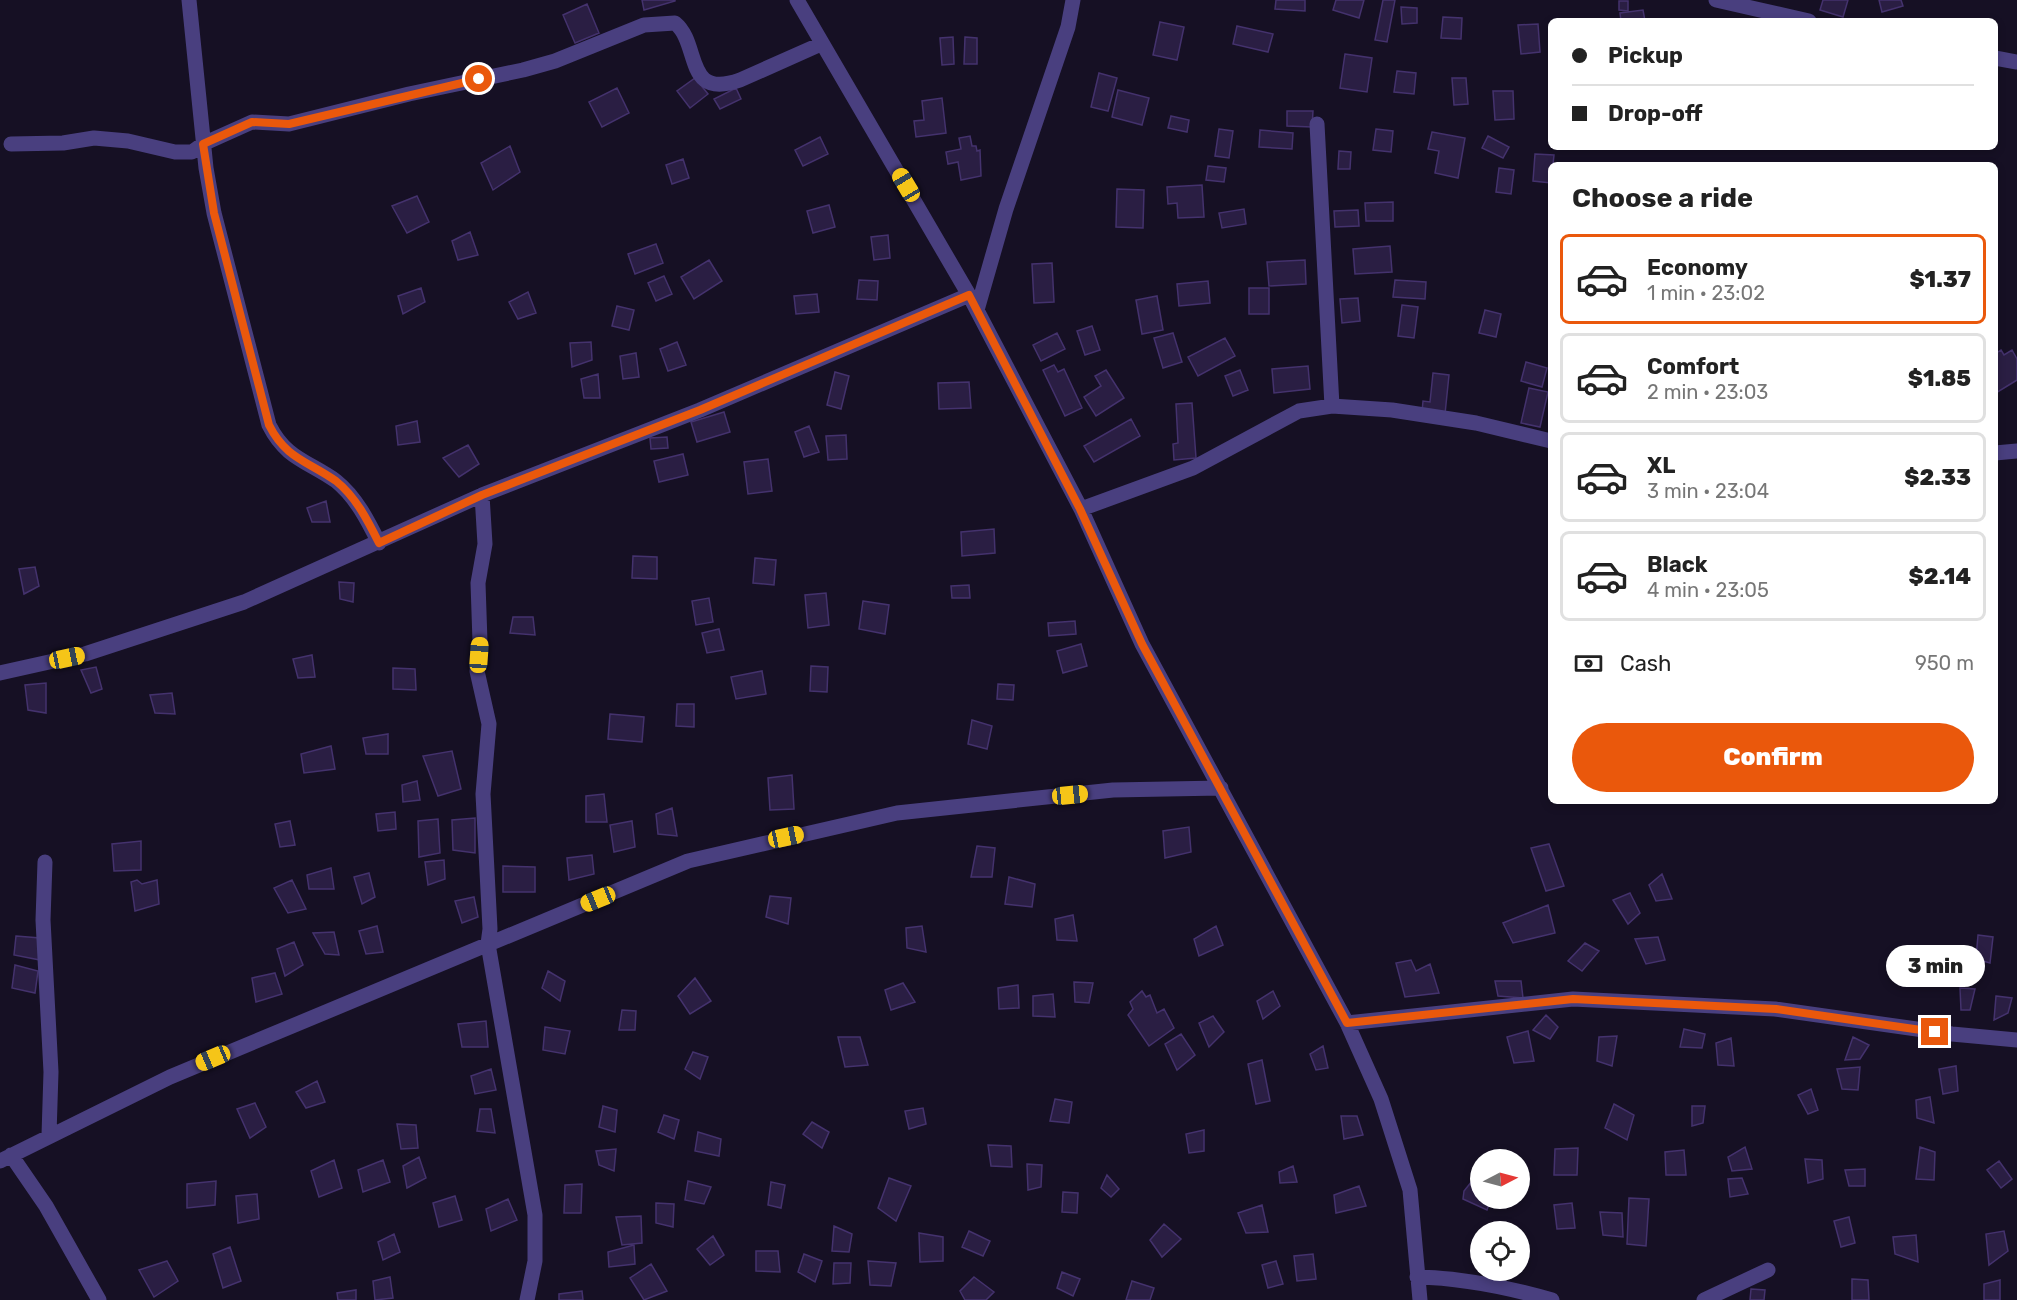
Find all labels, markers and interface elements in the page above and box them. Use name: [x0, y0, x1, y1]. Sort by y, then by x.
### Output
text: Pickup: [1608, 42, 1683, 69]
route start: [465, 65, 492, 92]
text: Drop-off: [1608, 100, 1703, 127]
car: [889, 165, 923, 205]
text: Choose a ride: [1572, 182, 1753, 214]
icon: car: [1575, 252, 1629, 306]
text: Economy: [1647, 254, 1748, 281]
text: $1.37: [1909, 266, 1971, 293]
text: 1 min · 23:02: [1647, 281, 1765, 305]
icon: car: [1575, 351, 1629, 405]
text: Comfort: [1647, 353, 1739, 380]
text: $1.85: [1908, 365, 1971, 392]
text: 2 min · 23:03: [1647, 380, 1768, 404]
icon: car: [1575, 450, 1629, 504]
text: XL: [1647, 452, 1675, 479]
text: $2.33: [1904, 464, 1971, 491]
text: 3 min · 23:04: [1647, 479, 1769, 503]
icon: car: [1575, 549, 1629, 603]
text: Black: [1647, 551, 1708, 578]
text: $2.14: [1909, 563, 1971, 590]
text: 4 min · 23:05: [1647, 578, 1769, 602]
car: [469, 636, 489, 674]
car: [48, 645, 86, 671]
icon: cash: [1572, 647, 1605, 680]
text: Cash: [1620, 650, 1671, 677]
text: 950 m: [1915, 651, 1974, 675]
button: Confirm: [1572, 723, 1974, 792]
car: [1051, 784, 1089, 806]
car: [767, 824, 805, 850]
car: [578, 884, 618, 914]
callout: 3 min: [1886, 945, 1984, 987]
text: 3 min: [1908, 954, 1963, 978]
route end: [1921, 1018, 1948, 1045]
car: [193, 1043, 233, 1073]
north arrow: [1470, 1149, 1530, 1209]
map controls: [1470, 1149, 1530, 1281]
button: locate: [1470, 1221, 1530, 1281]

